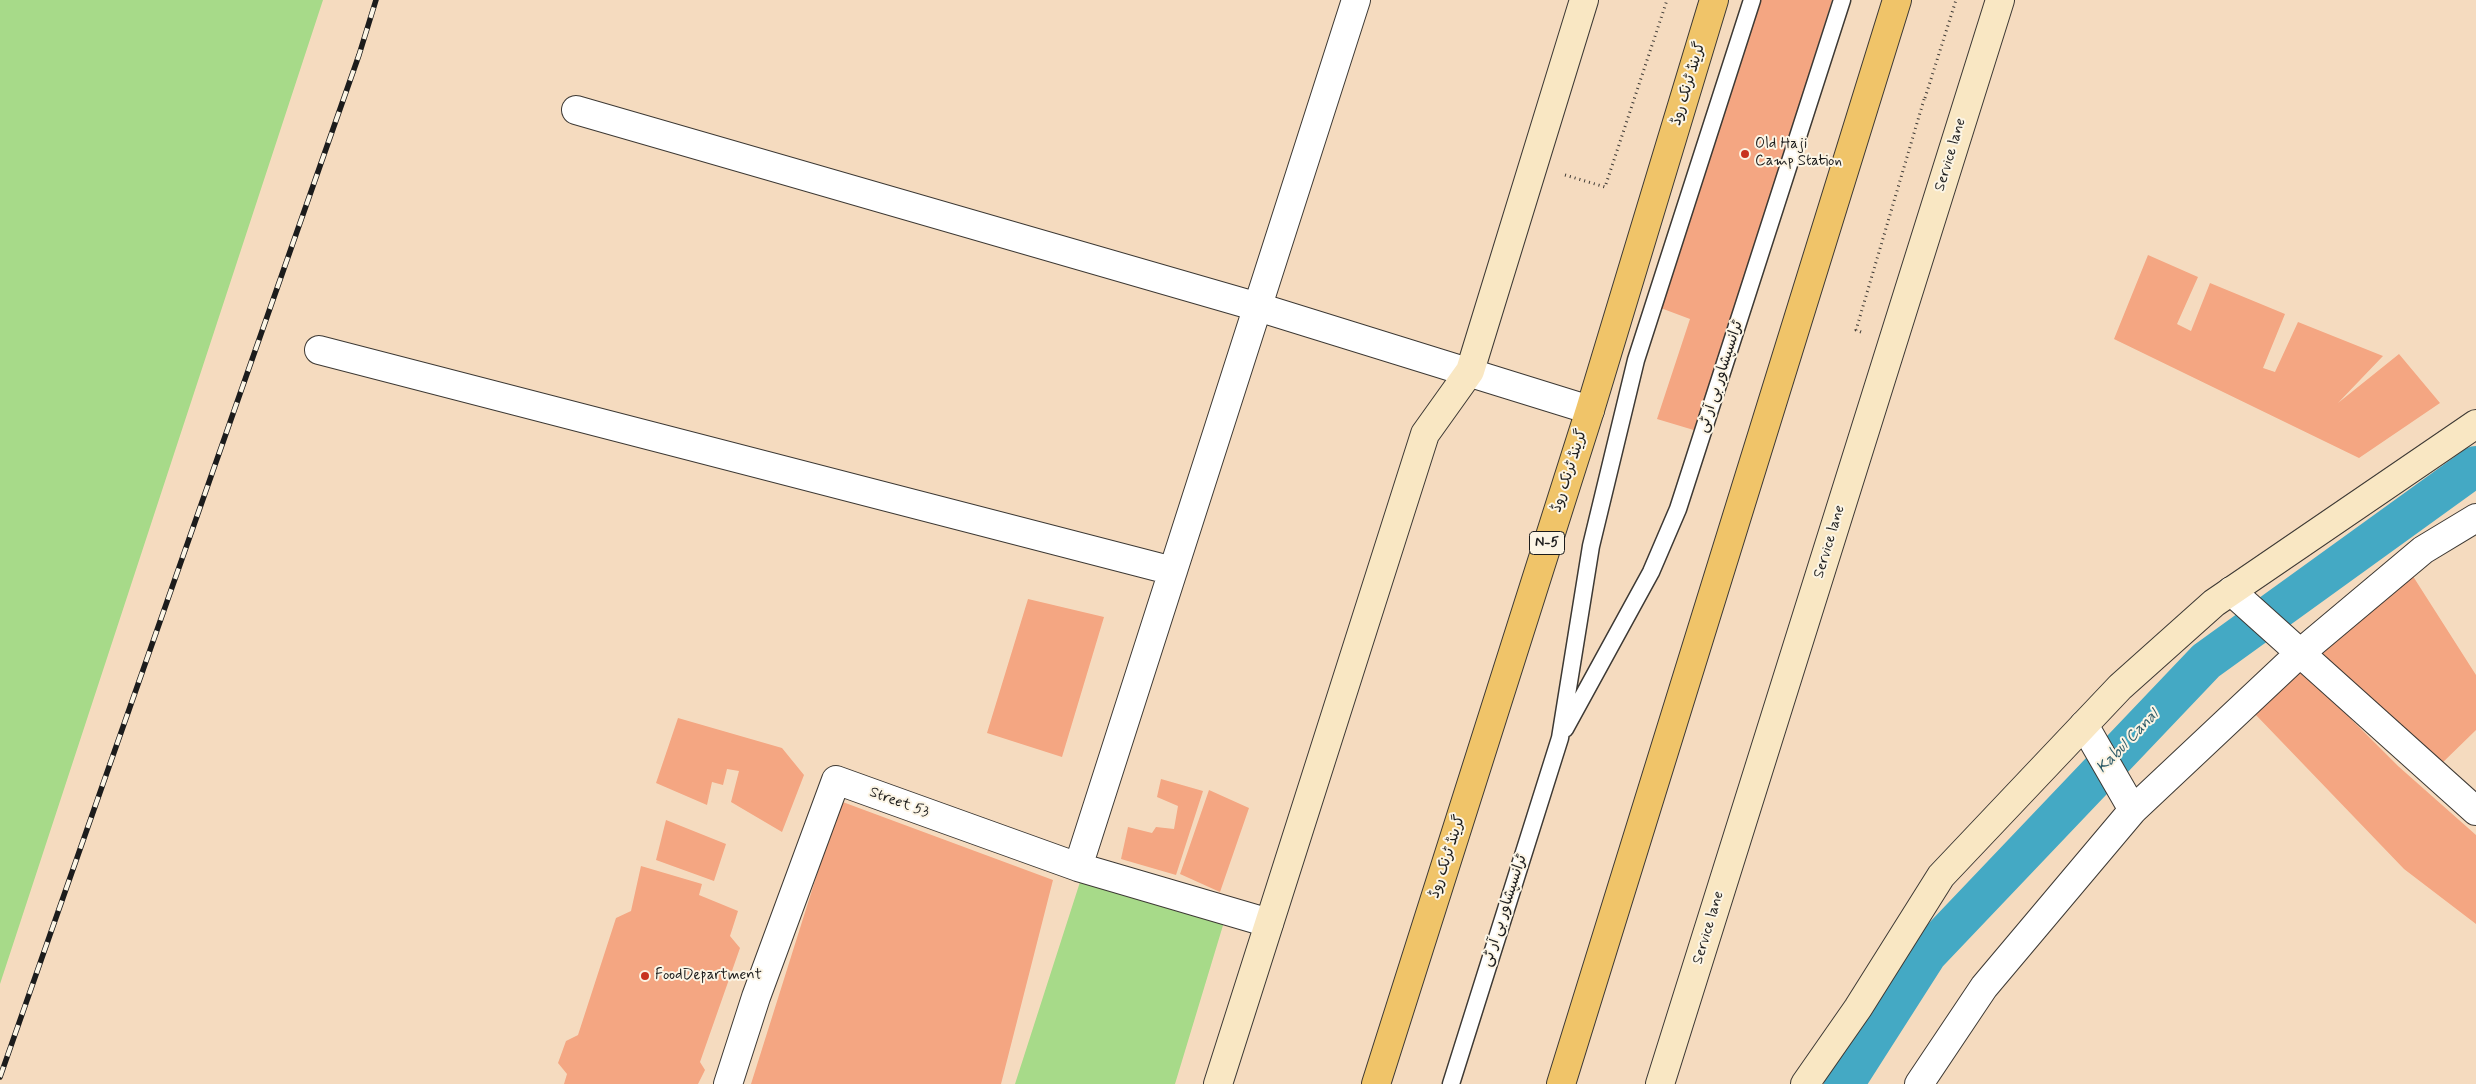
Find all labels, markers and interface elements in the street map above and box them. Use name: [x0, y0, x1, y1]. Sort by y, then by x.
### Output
street label: گرینڈ ٹرنک روڈ: [1668, 40, 1710, 128]
street label: Service lane: [1931, 116, 1971, 194]
place label: Old Haji Camp Station: [1755, 136, 1842, 171]
marker: Old Haji Camp Station: [1739, 148, 1751, 160]
street label: ٹرانسپشاور بی آر ٹی: [1694, 319, 1748, 435]
street label: گرینڈ ٹرنک روڈ: [1548, 427, 1592, 515]
street label: Service lane: [1810, 503, 1850, 581]
road number: N-5: [1530, 532, 1564, 554]
water label: Kabul Canal: [2093, 706, 2163, 778]
street label: Street 53: [867, 784, 931, 822]
street label: گرینڈ ٹرنک روڈ: [1426, 813, 1470, 901]
street label: ٹرانسپشاور بی آر ٹی: [1478, 853, 1532, 969]
street label: Service lane: [1689, 889, 1729, 967]
place label: FoodDepartment: [655, 967, 762, 985]
marker: FoodDepartment: [639, 970, 651, 982]

